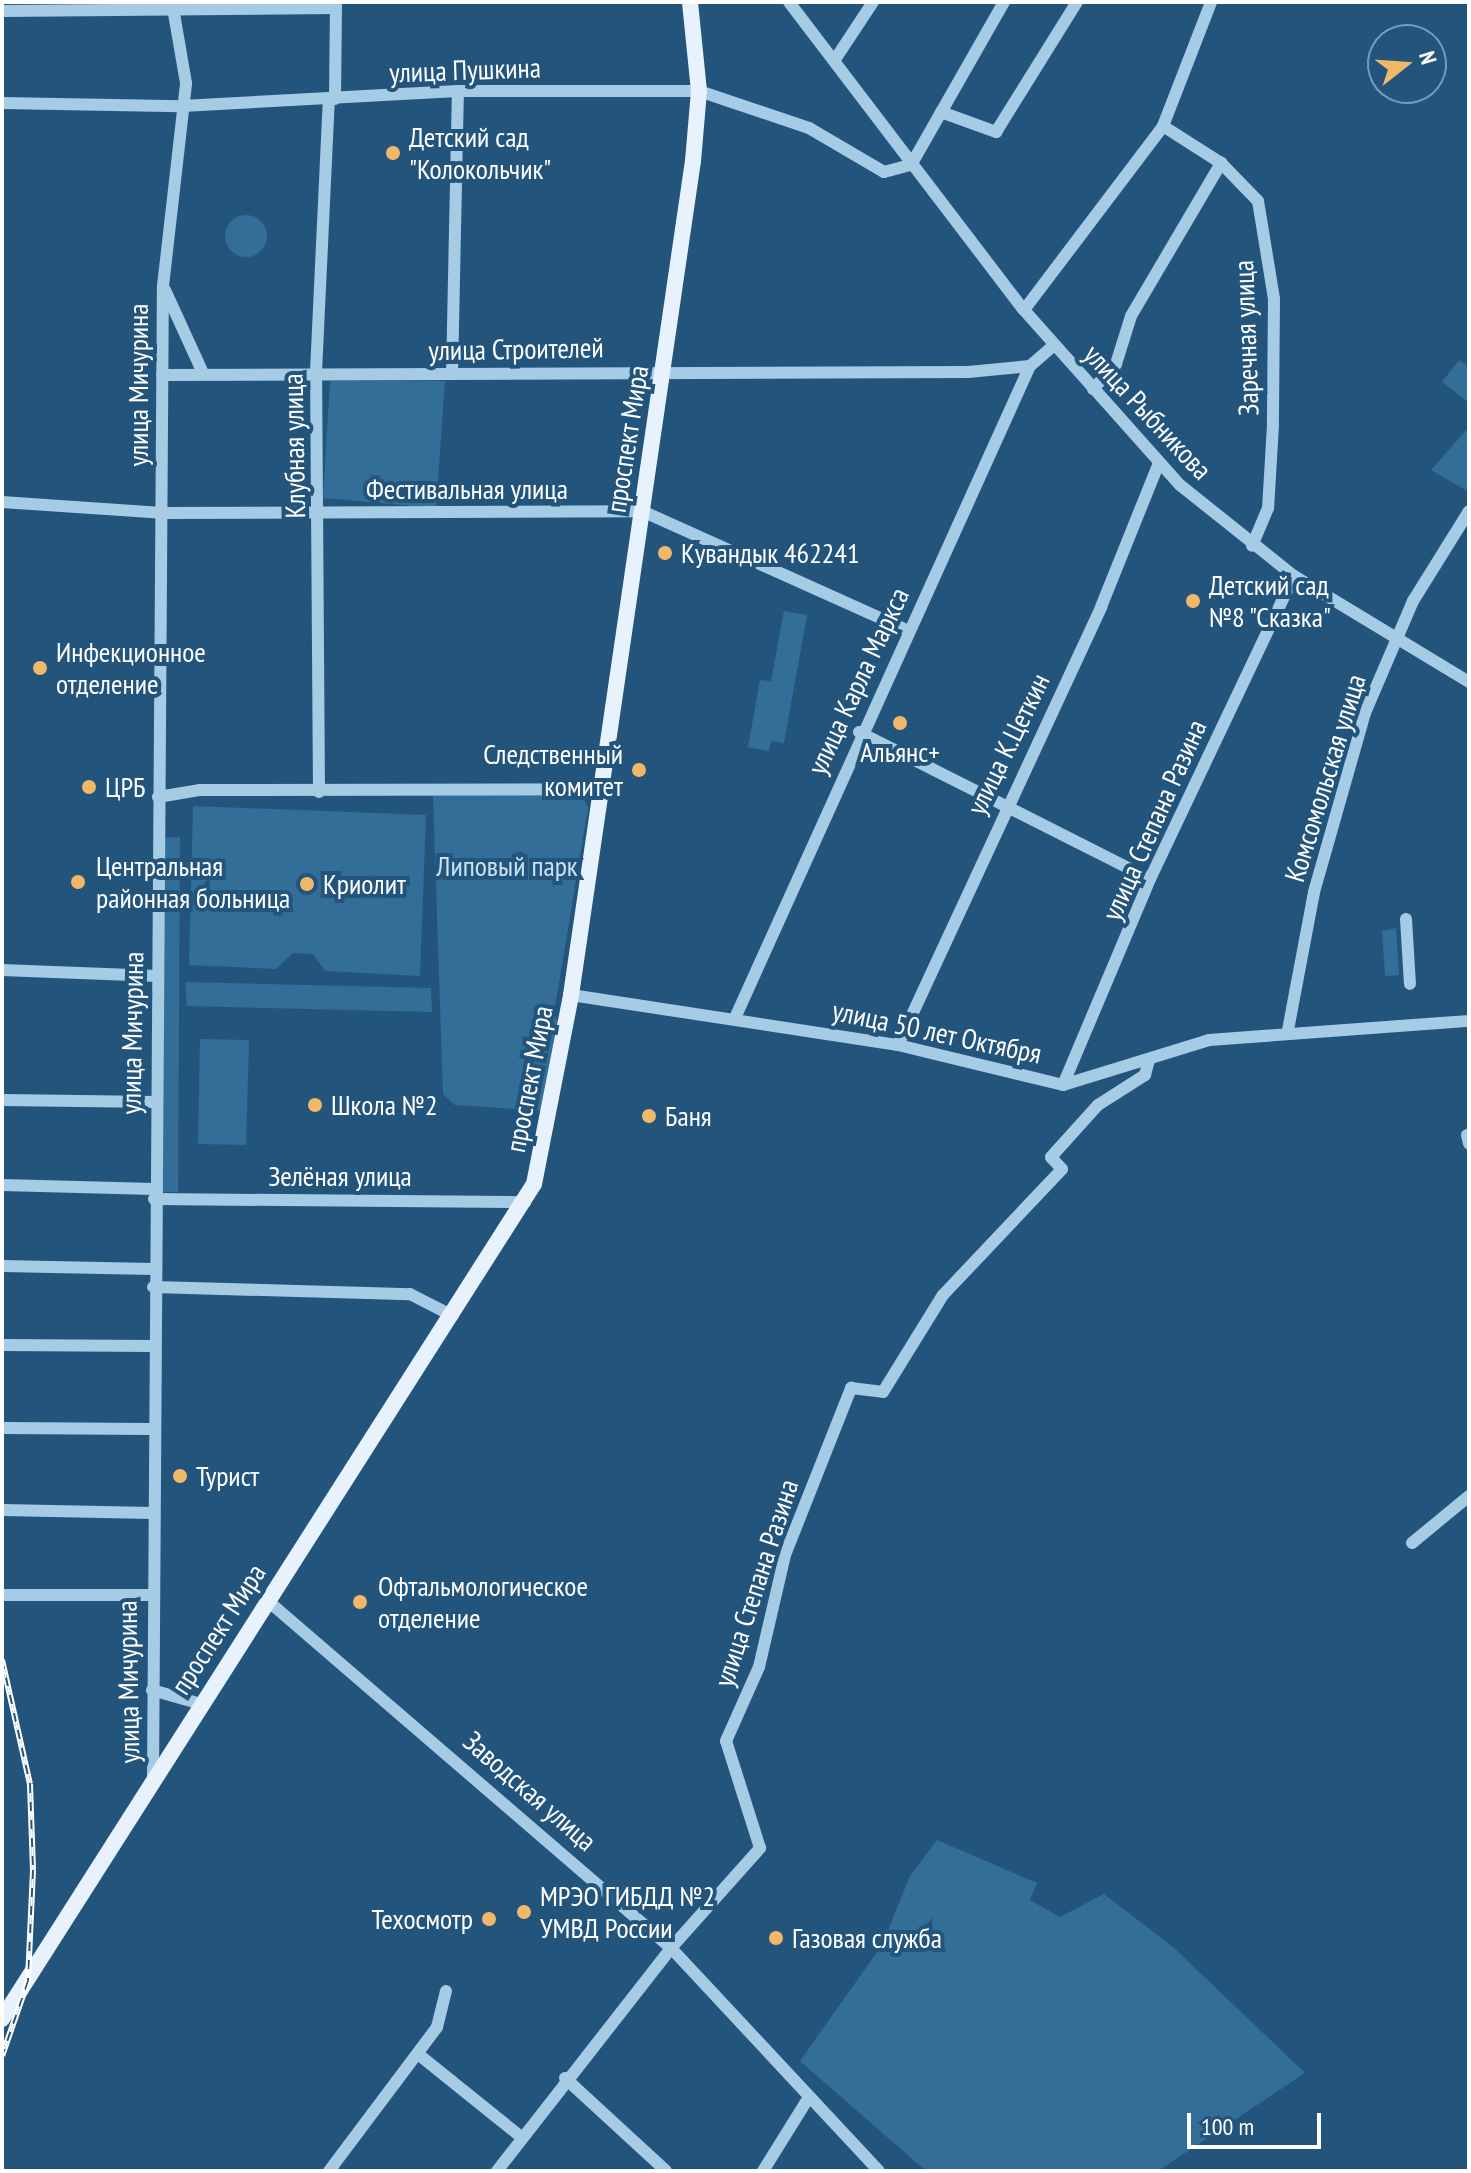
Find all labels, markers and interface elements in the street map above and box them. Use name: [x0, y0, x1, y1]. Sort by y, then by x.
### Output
north arrow: [1367, 24, 1447, 104]
text: N: [1413, 48, 1443, 67]
street label: улица Пушкина: [389, 51, 541, 89]
place label: Детский сад "Колокольчик": [409, 120, 551, 186]
marker: Детский сад "Колокольчик": [384, 144, 402, 162]
street label: Заречная улица: [1226, 260, 1266, 416]
street label: улица Мичурина: [121, 304, 155, 466]
street label: улица Строителей: [428, 331, 604, 367]
street label: улица Рыбникова: [1077, 338, 1219, 486]
street label: проспект Мира: [599, 363, 655, 515]
street label: Клубная улица: [276, 373, 312, 519]
street label: Фестивальная улица: [366, 472, 568, 506]
place label: Кувандык 462241: [681, 536, 860, 570]
marker: Кувандык 462241: [656, 544, 674, 562]
place label: Детский сад №8 "Сказка": [1209, 568, 1332, 634]
street label: улица Карла Маркса: [800, 582, 916, 780]
marker: Детский сад №8 "Сказка": [1184, 592, 1202, 610]
place label: Инфекционное отделение: [56, 635, 206, 701]
marker: Инфекционное отделение: [31, 659, 49, 677]
street label: улица К.Цеткин: [959, 668, 1057, 820]
street label: Комсомольская улица: [1277, 670, 1373, 886]
marker: Альянс+: [891, 714, 909, 732]
street label: улица Степана Разина: [1095, 714, 1213, 926]
place label: Альянс+: [860, 735, 940, 769]
place label: Следственный комитет: [483, 737, 623, 803]
marker: Следственный комитет: [630, 761, 648, 779]
place label: ЦРБ: [105, 770, 146, 804]
marker: ЦРБ: [80, 778, 98, 796]
place label: Центральная районная больница: [96, 849, 290, 915]
park label: Липовый парк: [436, 849, 578, 883]
place label: Криолит: [323, 867, 406, 901]
marker: Центральная районная больница: [67, 871, 89, 893]
marker: Криолит: [298, 875, 316, 893]
street label: улица Мичурина: [114, 951, 150, 1115]
street label: улица 50 лет Октября: [829, 993, 1045, 1071]
street label: проспект Мира: [498, 1003, 560, 1155]
place label: Школа №2: [331, 1088, 438, 1122]
marker: Школа №2: [306, 1096, 324, 1114]
place label: Баня: [665, 1099, 712, 1133]
marker: Баня: [640, 1107, 658, 1125]
street label: Зелёная улица: [268, 1159, 412, 1193]
place label: Турист: [196, 1459, 259, 1493]
marker: Турист: [171, 1467, 189, 1485]
street label: улица Степана Разина: [707, 1475, 805, 1691]
street label: проспект Мира: [163, 1557, 273, 1701]
place label: Офтальмологическое отделение: [378, 1569, 588, 1635]
marker: Офтальмологическое отделение: [349, 1591, 371, 1613]
street label: улица Мичурина: [110, 1600, 146, 1764]
street label: Заводская улица: [457, 1724, 603, 1858]
place label: МРЭО ГИБДД №2 УМВД России: [540, 1879, 715, 1945]
place label: Техосмотр: [372, 1902, 473, 1936]
marker: МРЭО ГИБДД №2 УМВД России: [515, 1903, 533, 1921]
marker: Техосмотр: [480, 1910, 498, 1928]
place label: Газовая служба: [792, 1921, 942, 1955]
marker: Газовая служба: [767, 1929, 785, 1947]
scale bar: [1191, 2097, 1325, 2147]
text: 100 m: [1201, 2111, 1254, 2142]

